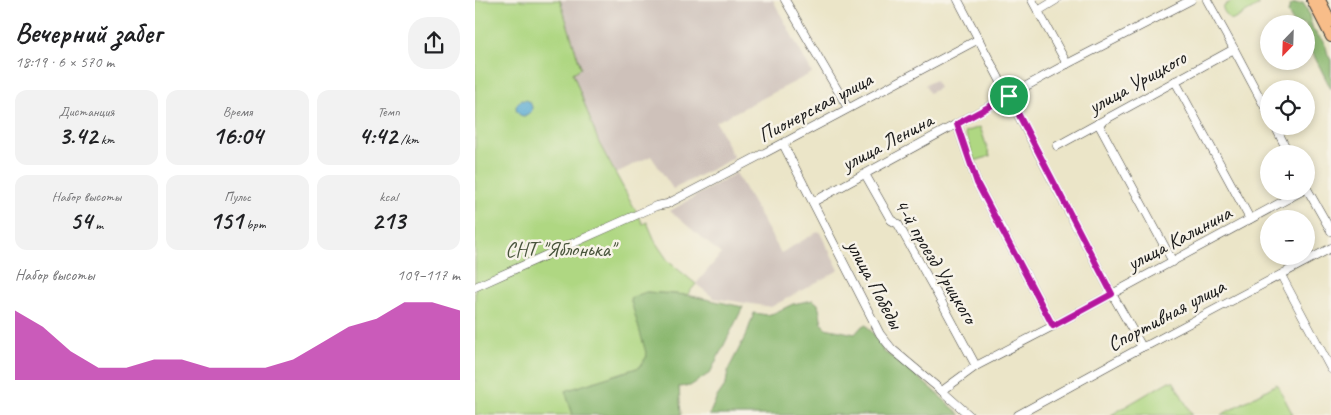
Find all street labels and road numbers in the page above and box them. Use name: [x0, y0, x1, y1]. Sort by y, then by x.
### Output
street label: улица Урицкого: [1082, 44, 1192, 121]
street label: Пионерская улица: [753, 65, 878, 148]
street label: улица Ленина: [835, 106, 939, 178]
street label: 4-й проезд Урицкого: [888, 194, 985, 330]
street label: улица Калинина: [1121, 199, 1237, 277]
street label: улица Победы: [840, 233, 910, 335]
street label: Спортивная улица: [1103, 272, 1231, 357]

